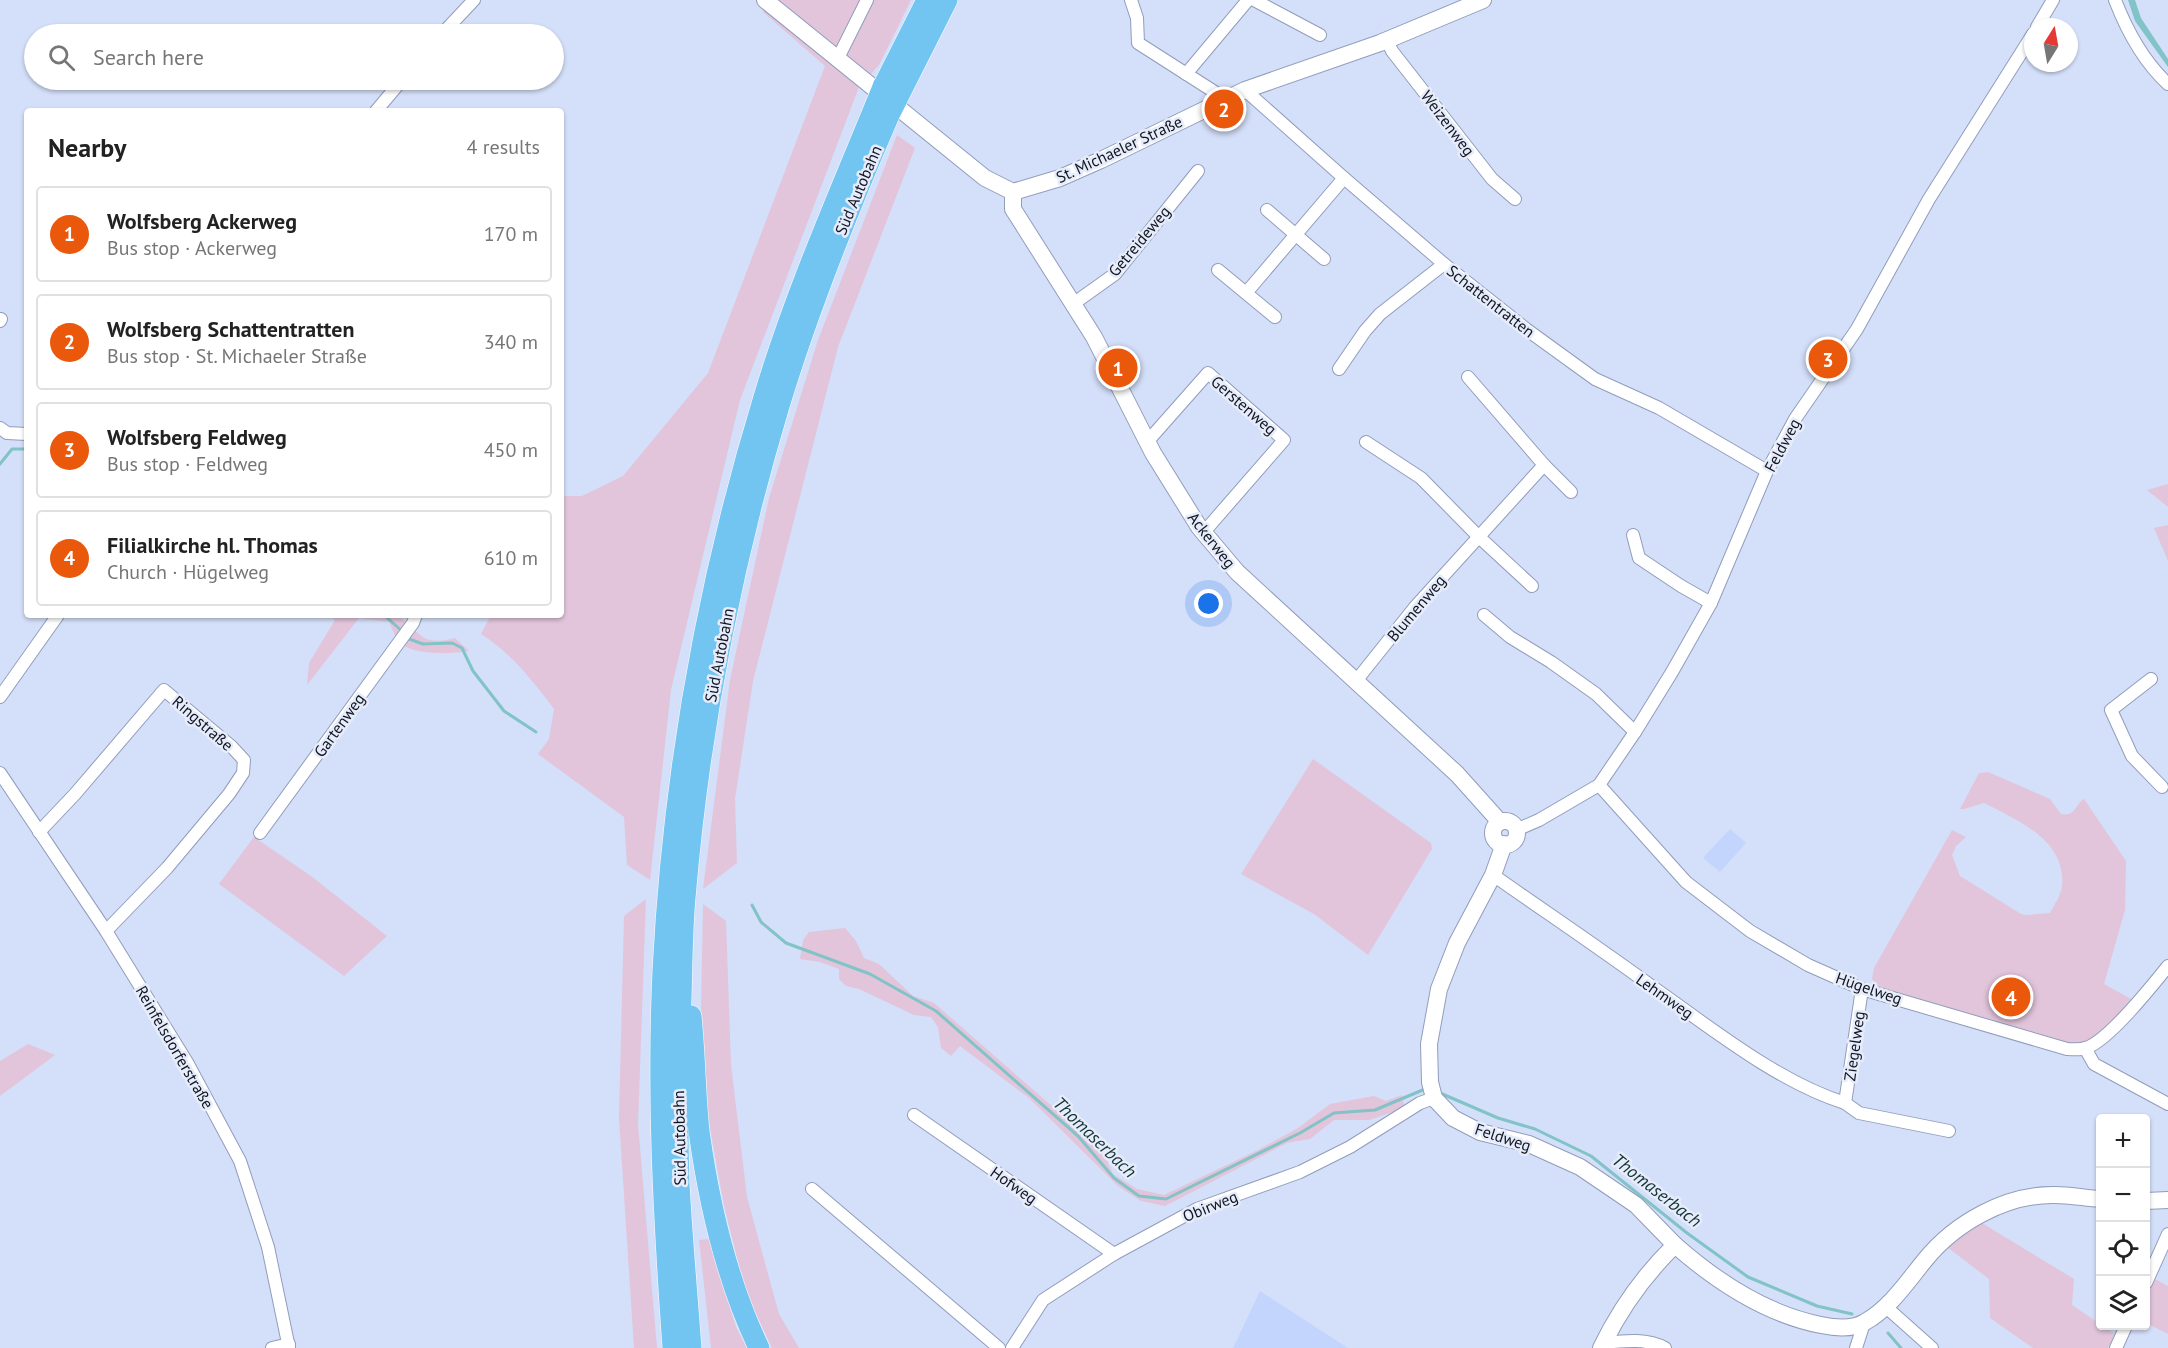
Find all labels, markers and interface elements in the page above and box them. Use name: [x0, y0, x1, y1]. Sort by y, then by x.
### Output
north arrow: [2024, 18, 2078, 72]
search box: [24, 24, 564, 90]
icon: search: [45, 41, 78, 74]
text: Search here: [93, 43, 204, 71]
pin: 2: [1204, 86, 1244, 132]
street label: Weizenweg: [1417, 86, 1479, 160]
street label: St. Michaeler Straße: [1053, 111, 1185, 187]
text: Nearby: [48, 131, 126, 164]
text: 4 results: [467, 134, 540, 160]
street label: Süd Autobahn: [830, 142, 886, 238]
street label: Getreideweg: [1104, 202, 1174, 280]
text: Wolfsberg Ackerweg: [107, 207, 297, 235]
text: 1: [64, 221, 75, 247]
text: 170 m: [484, 221, 538, 247]
text: Bus stop · Ackerweg: [107, 235, 277, 261]
street label: Schattentratten: [1443, 260, 1539, 342]
text: Wolfsberg Schattentratten: [107, 315, 354, 343]
text: 2: [64, 329, 75, 355]
text: 340 m: [484, 329, 538, 355]
pin: 3: [1808, 336, 1848, 382]
text: Bus stop · St. Michaeler Straße: [107, 343, 367, 369]
pin: 1: [1098, 346, 1138, 391]
street label: Gerstenweg: [1207, 371, 1281, 439]
street label: Feldweg: [1760, 415, 1804, 475]
text: Wolfsberg Feldweg: [107, 423, 287, 451]
text: 3: [64, 437, 75, 463]
text: 450 m: [484, 437, 538, 463]
text: Bus stop · Feldweg: [107, 451, 268, 477]
street label: Ackerweg: [1184, 508, 1240, 572]
text: Filialkirche hl. Thomas: [107, 531, 318, 559]
text: 4: [64, 545, 75, 571]
text: 610 m: [484, 545, 538, 571]
text: Church · Hügelweg: [107, 559, 269, 585]
street label: Blumenweg: [1382, 571, 1450, 645]
your location: [1194, 589, 1223, 618]
street label: Süd Autobahn: [700, 606, 738, 704]
street label: Gartenweg: [309, 689, 369, 761]
street label: Ringstraße: [168, 691, 238, 755]
street label: Hügelweg: [1833, 967, 1905, 1009]
street label: Lehmweg: [1633, 969, 1697, 1023]
pin: 4: [1992, 974, 2030, 1020]
street label: Reinfelsdorferstraße: [132, 982, 218, 1112]
street label: Ziegelweg: [1839, 1010, 1869, 1082]
street label: Süd Autobahn: [668, 1090, 690, 1186]
water label: Thomaserbach: [1048, 1092, 1142, 1182]
map controls: [2096, 1114, 2150, 1330]
button: +: [2096, 1114, 2150, 1168]
street label: Feldweg: [1472, 1119, 1534, 1155]
water label: Thomaserbach: [1608, 1148, 1706, 1232]
street label: Hofweg: [987, 1162, 1041, 1208]
button: −: [2096, 1168, 2150, 1222]
street label: Obirweg: [1180, 1186, 1240, 1226]
button: locate: [2096, 1222, 2150, 1276]
button: layers: [2096, 1276, 2150, 1330]

